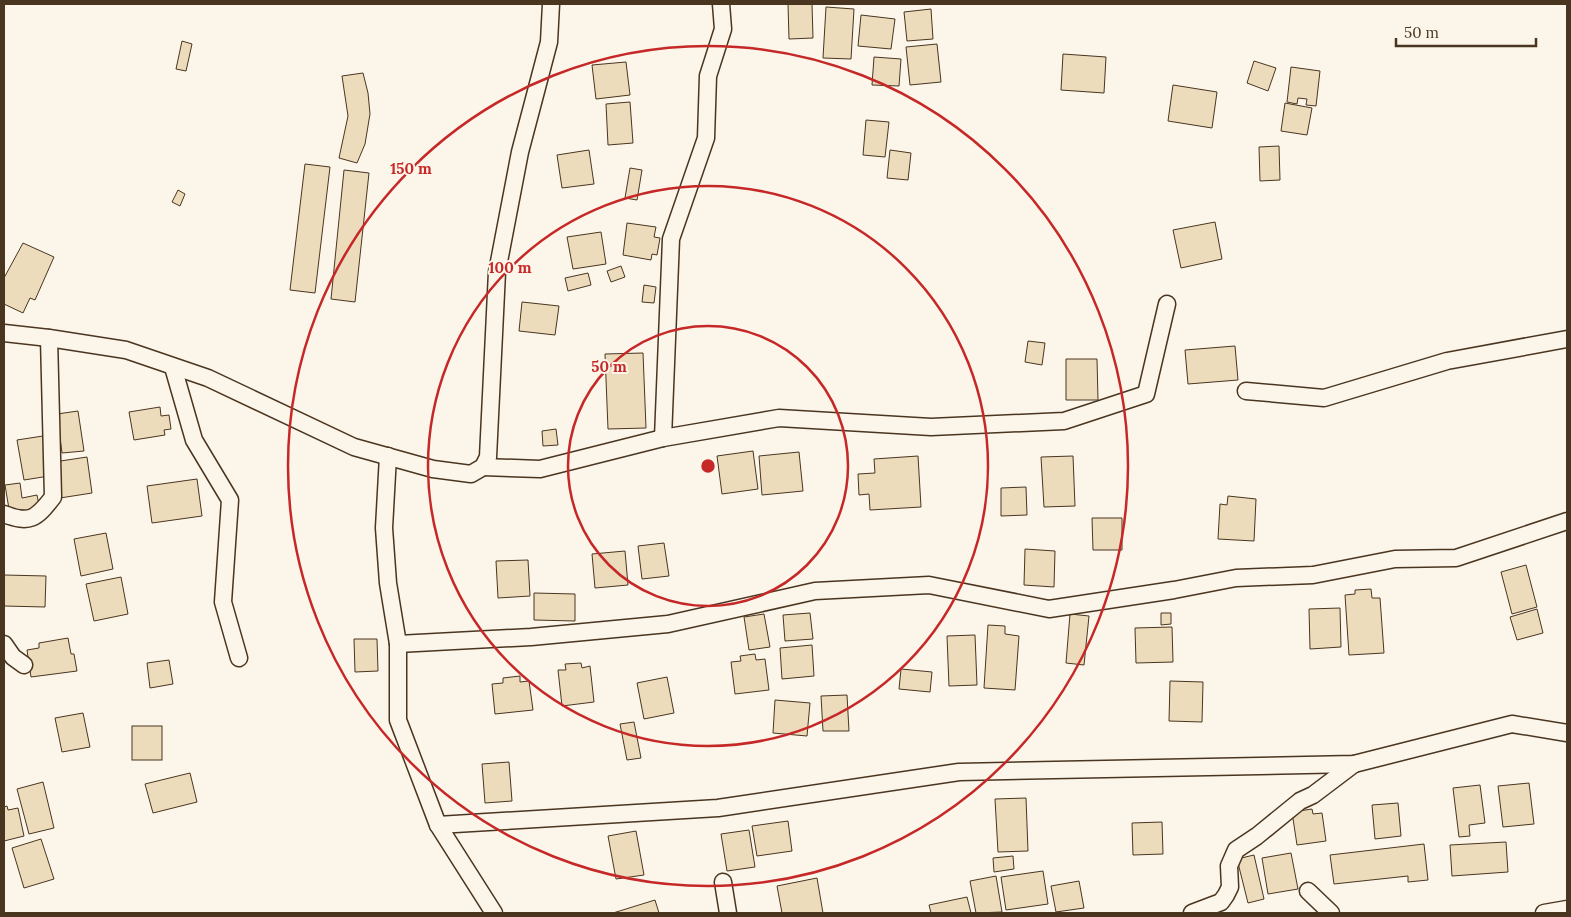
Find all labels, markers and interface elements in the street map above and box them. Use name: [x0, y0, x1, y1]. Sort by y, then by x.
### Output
scale bar: [1396, 15, 1536, 47]
text: 50 m: [1404, 23, 1439, 42]
text: 150 m: [390, 159, 432, 178]
text: 100 m: [489, 258, 532, 277]
text: 50 m: [591, 357, 627, 376]
centre of rings: [699, 457, 717, 475]

